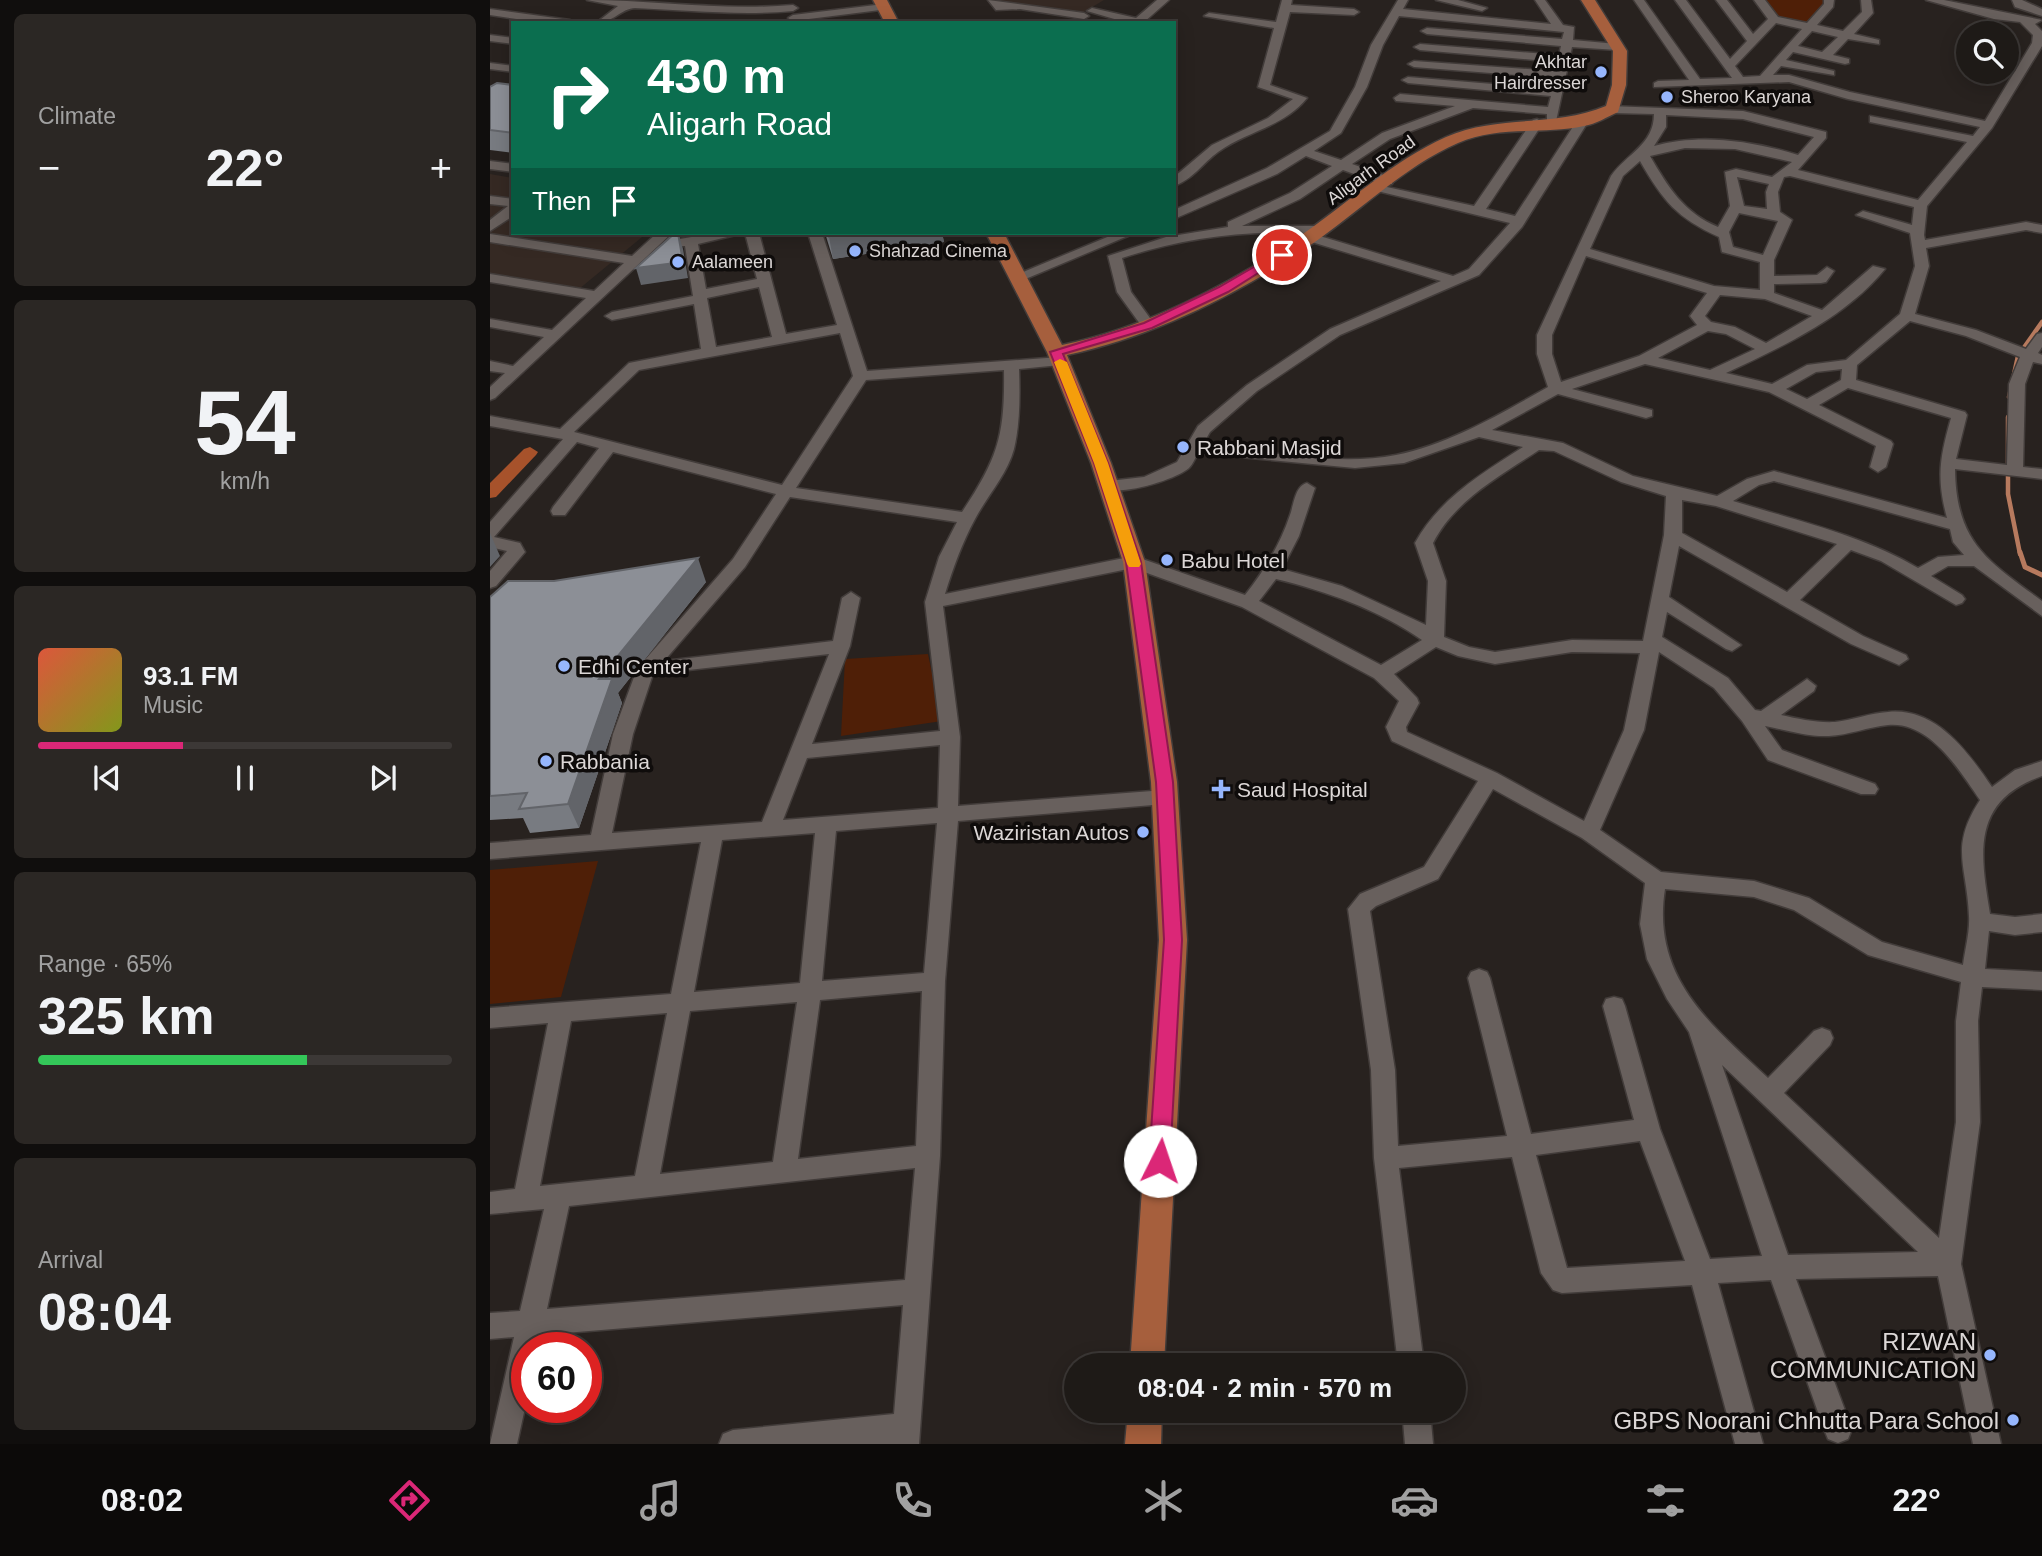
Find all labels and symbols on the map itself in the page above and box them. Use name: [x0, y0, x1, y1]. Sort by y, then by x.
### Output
place label: Akhtar Hairdresser: [1494, 52, 1587, 93]
marker: Akhtar Hairdresser: [1593, 64, 1609, 80]
place label: Sheroo Karyana: [1681, 87, 1812, 107]
marker: Sheroo Karyana: [1659, 89, 1675, 105]
street label: Aligarh Road: [1323, 131, 1419, 209]
pin: [1252, 225, 1312, 285]
place label: Shahzad Cinema: [869, 241, 1008, 261]
marker: Shahzad Cinema: [847, 243, 863, 259]
place label: Aalameen: [692, 252, 773, 272]
marker: Aalameen: [670, 254, 686, 270]
place label: Rabbani Masjid: [1197, 436, 1342, 459]
marker: Rabbani Masjid: [1175, 439, 1191, 455]
place label: Babu Hotel: [1181, 549, 1285, 572]
marker: Babu Hotel: [1159, 552, 1175, 568]
place label: Edhi Center: [578, 655, 689, 678]
marker: Edhi Center: [556, 658, 572, 674]
place label: Rabbania: [560, 750, 650, 773]
marker: Rabbania: [538, 753, 554, 769]
place label: Saud Hospital: [1237, 778, 1368, 801]
marker: Saud Hospital: [1211, 779, 1231, 799]
place label: Waziristan Autos: [973, 821, 1129, 844]
marker: Waziristan Autos: [1135, 824, 1151, 840]
position arrow: [1123, 1124, 1197, 1198]
place label: RIZWAN COMMUNICATION: [1770, 1328, 1976, 1383]
speed limit sign: 60: [511, 1332, 602, 1423]
marker: RIZWAN COMMUNICATION: [1982, 1347, 1998, 1363]
place label: GBPS Noorani Chhutta Para School: [1613, 1407, 1999, 1434]
marker: GBPS Noorani Chhutta Para School: [2005, 1412, 2021, 1428]

